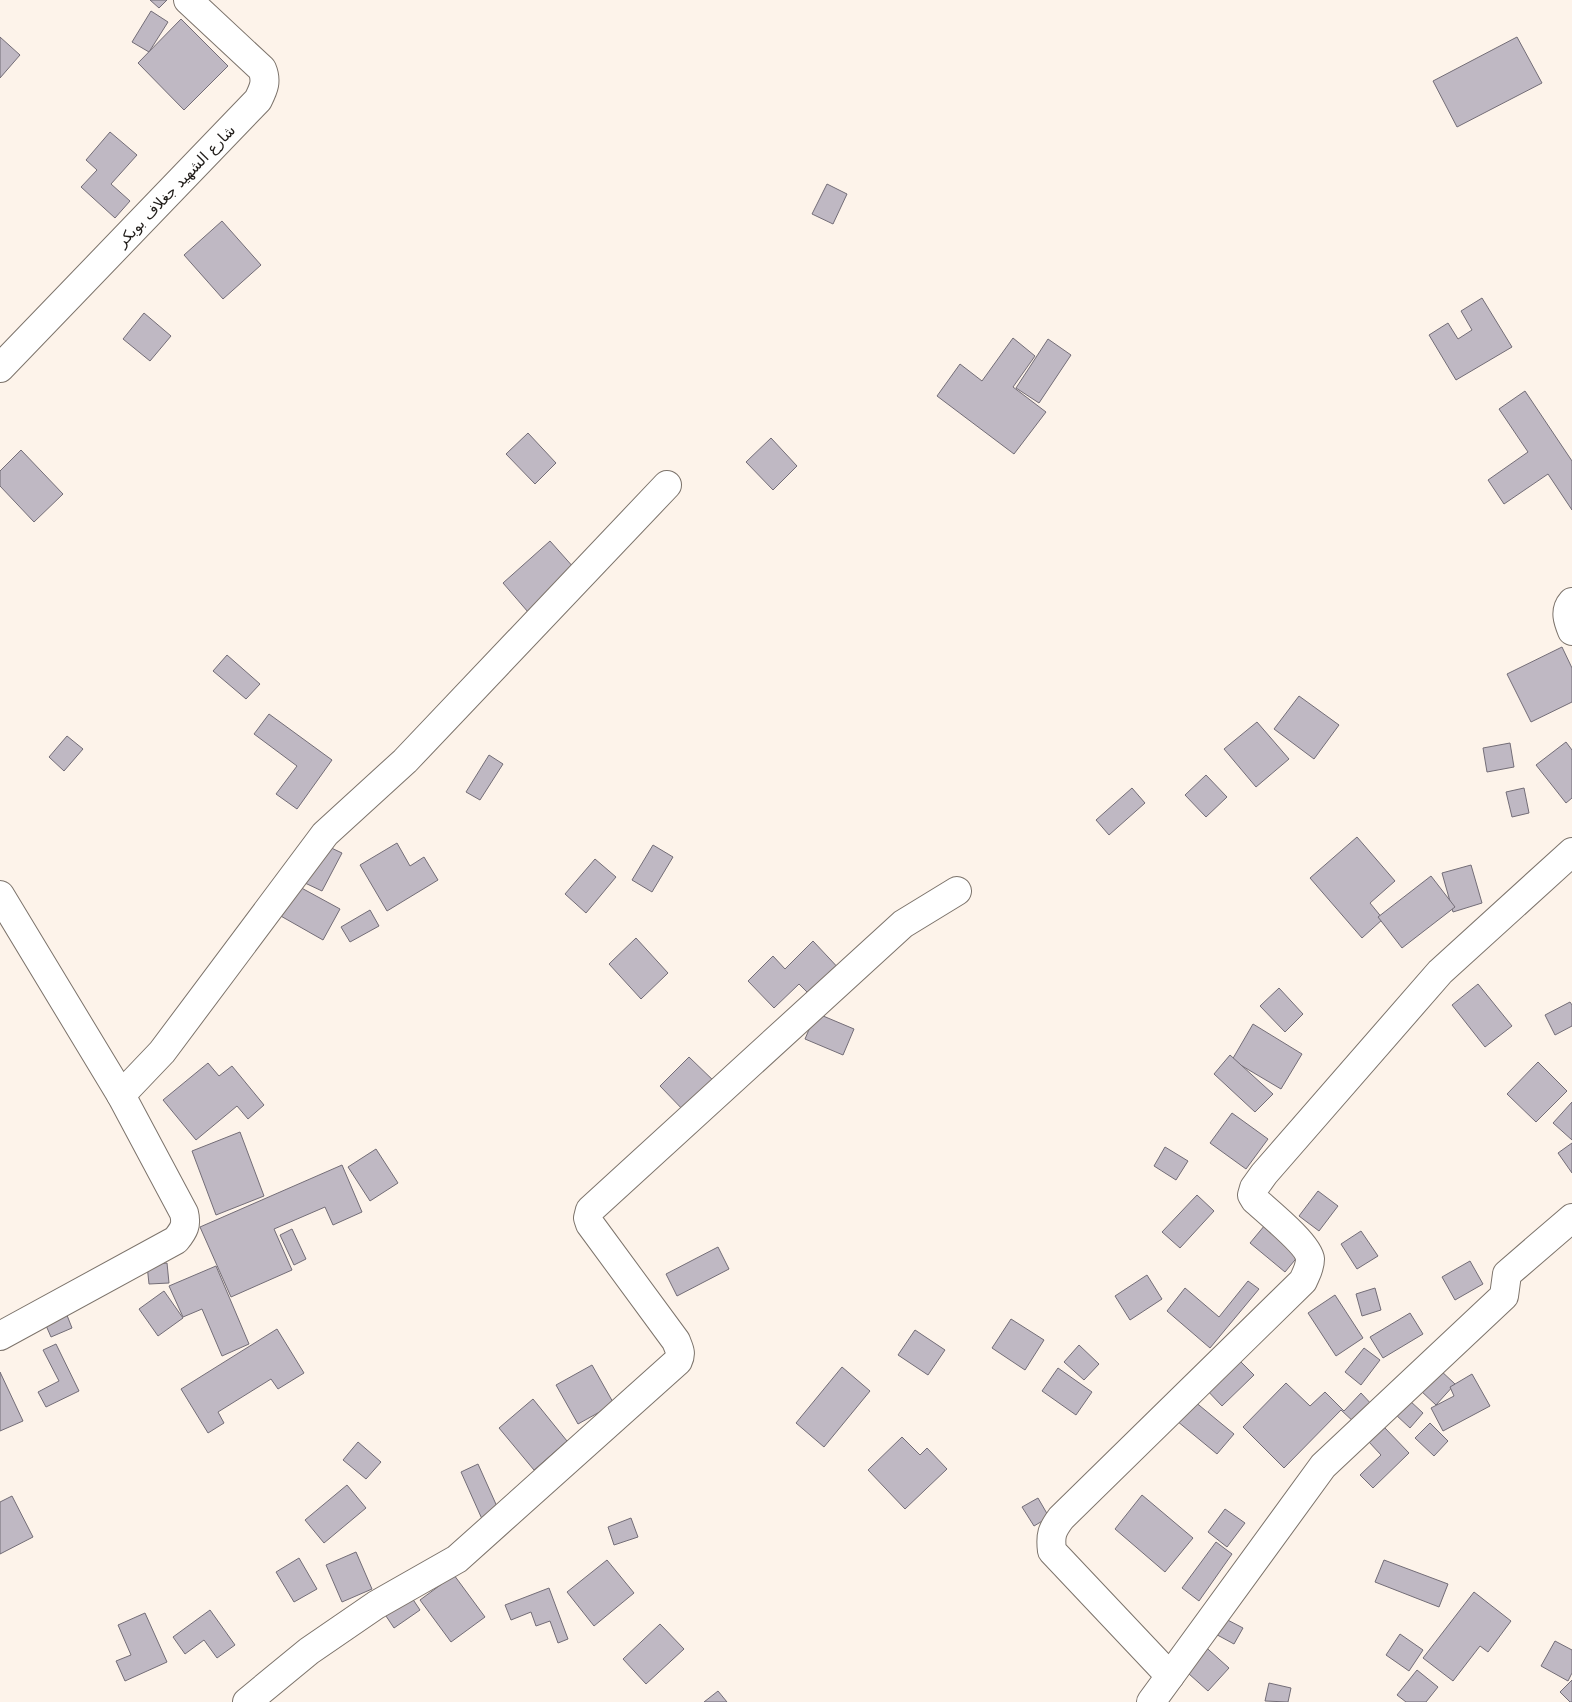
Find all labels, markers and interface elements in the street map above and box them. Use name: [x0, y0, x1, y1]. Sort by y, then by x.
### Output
street label: شارع الشهيد جغلاف بوبكر: [112, 121, 239, 252]

